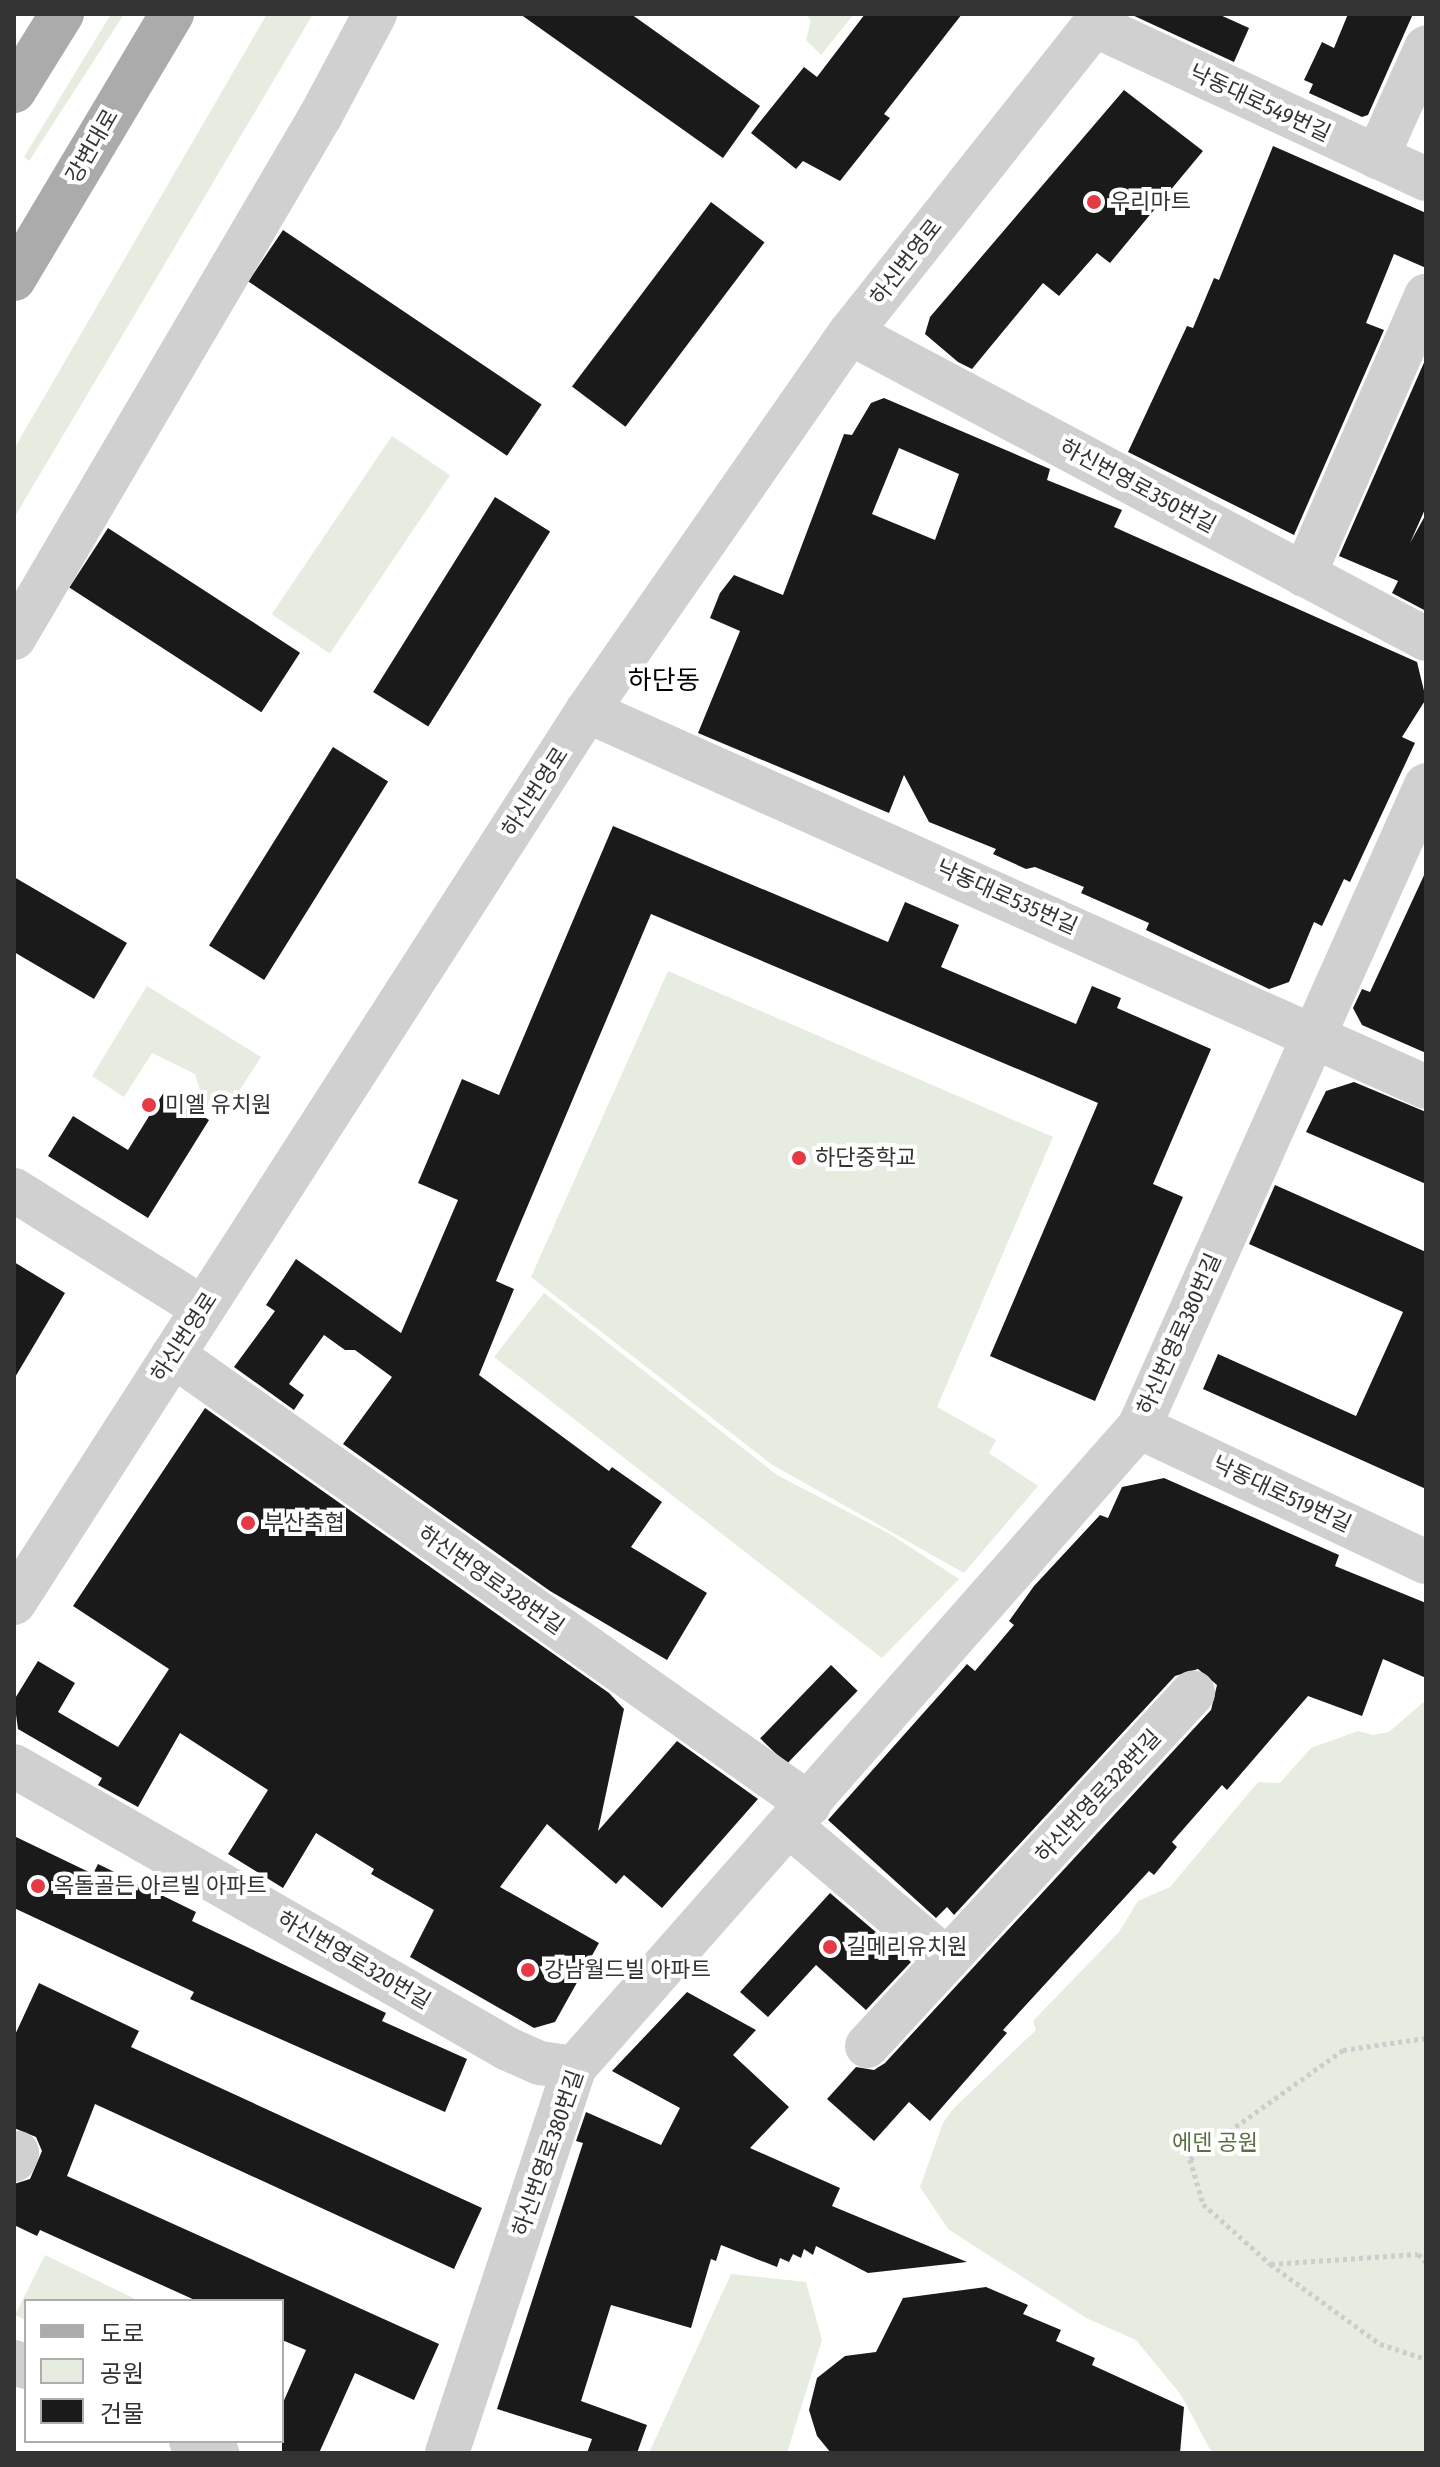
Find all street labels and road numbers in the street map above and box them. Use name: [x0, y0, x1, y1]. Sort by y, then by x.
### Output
street label: 낙동대로549번길: [1185, 59, 1335, 147]
street label: 강변대로: [60, 104, 124, 188]
street label: 하신번영로: [864, 214, 948, 310]
street label: 하신번영로350번길: [1055, 434, 1221, 538]
street label: 하신번영로: [496, 742, 574, 842]
street label: 낙동대로535번길: [932, 854, 1082, 940]
street label: 하신번영로380번길: [1132, 1249, 1226, 1419]
street label: 하신번영로: [145, 1287, 223, 1387]
street label: 낙동대로519번길: [1209, 1450, 1355, 1538]
street label: 하신번영로328번길: [413, 1520, 569, 1640]
street label: 하신번영로328번길: [1030, 1724, 1166, 1868]
street label: 하신번영로320번길: [273, 1905, 435, 2015]
street label: 하신번영로380번길: [507, 2066, 589, 2240]

